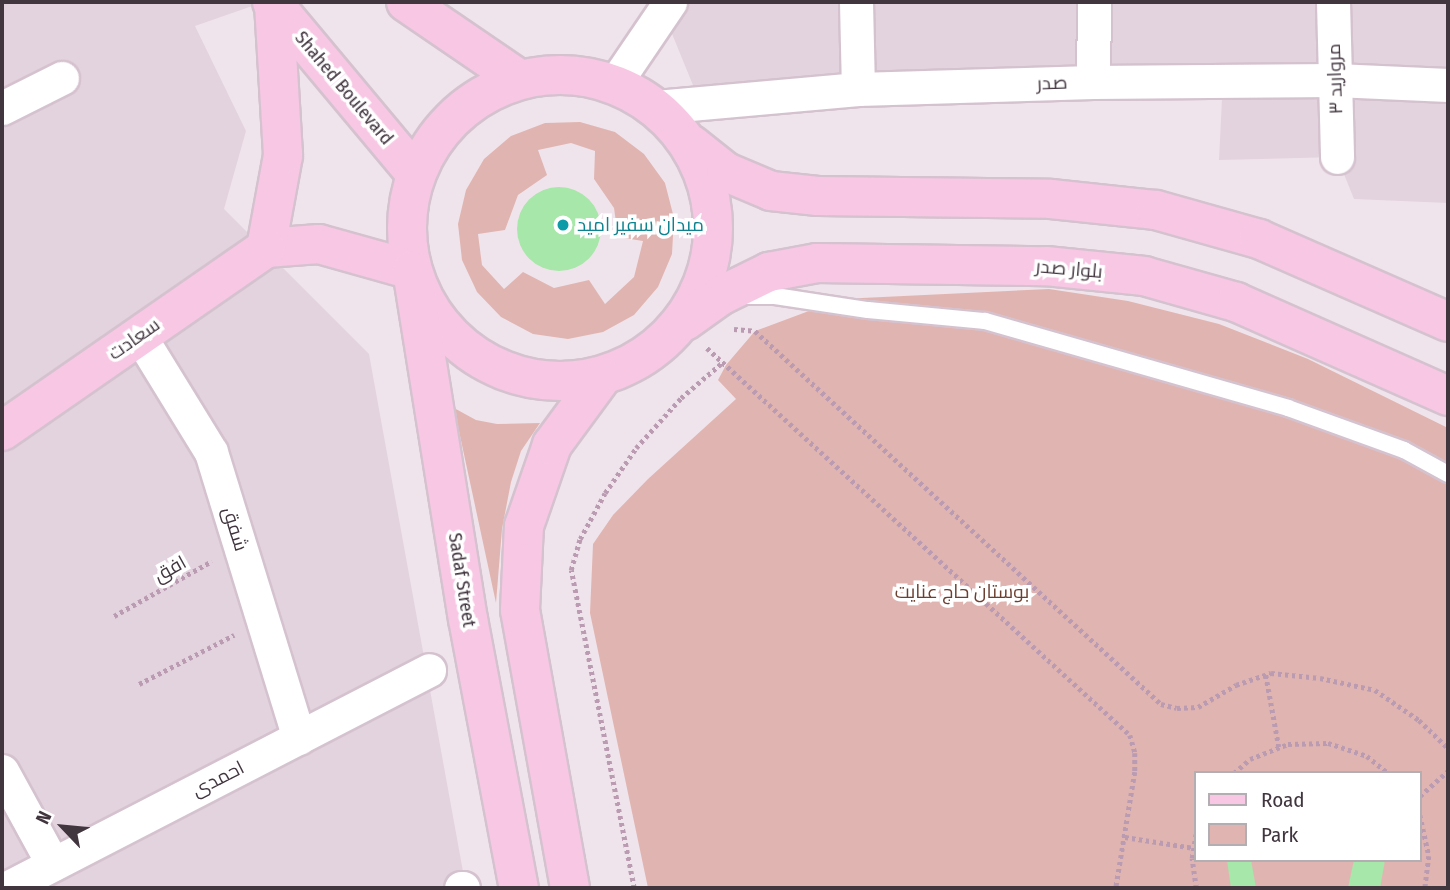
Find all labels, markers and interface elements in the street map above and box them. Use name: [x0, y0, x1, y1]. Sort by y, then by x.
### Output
street label: Shahed Boulevard: [290, 27, 398, 149]
street label: مروارید ۳: [1322, 43, 1348, 115]
street label: صدر: [1036, 71, 1068, 95]
place label: میدان سفیر امید: [577, 214, 704, 236]
marker: میدان سفیر امید: [555, 217, 571, 233]
street label: بلوار صدر: [1035, 255, 1103, 283]
street label: سعادت: [104, 313, 164, 365]
street label: شفق: [218, 504, 252, 554]
street label: Sadaf Street: [443, 531, 481, 629]
street label: افق: [150, 551, 190, 587]
park label: بوستان حاج عنایت: [895, 581, 1029, 603]
street label: احمدی: [188, 756, 248, 802]
legend: [1194, 771, 1422, 862]
text: Road: [1261, 787, 1305, 813]
north arrow: [28, 792, 98, 862]
text: N: [31, 807, 57, 828]
text: Park: [1261, 822, 1298, 848]

